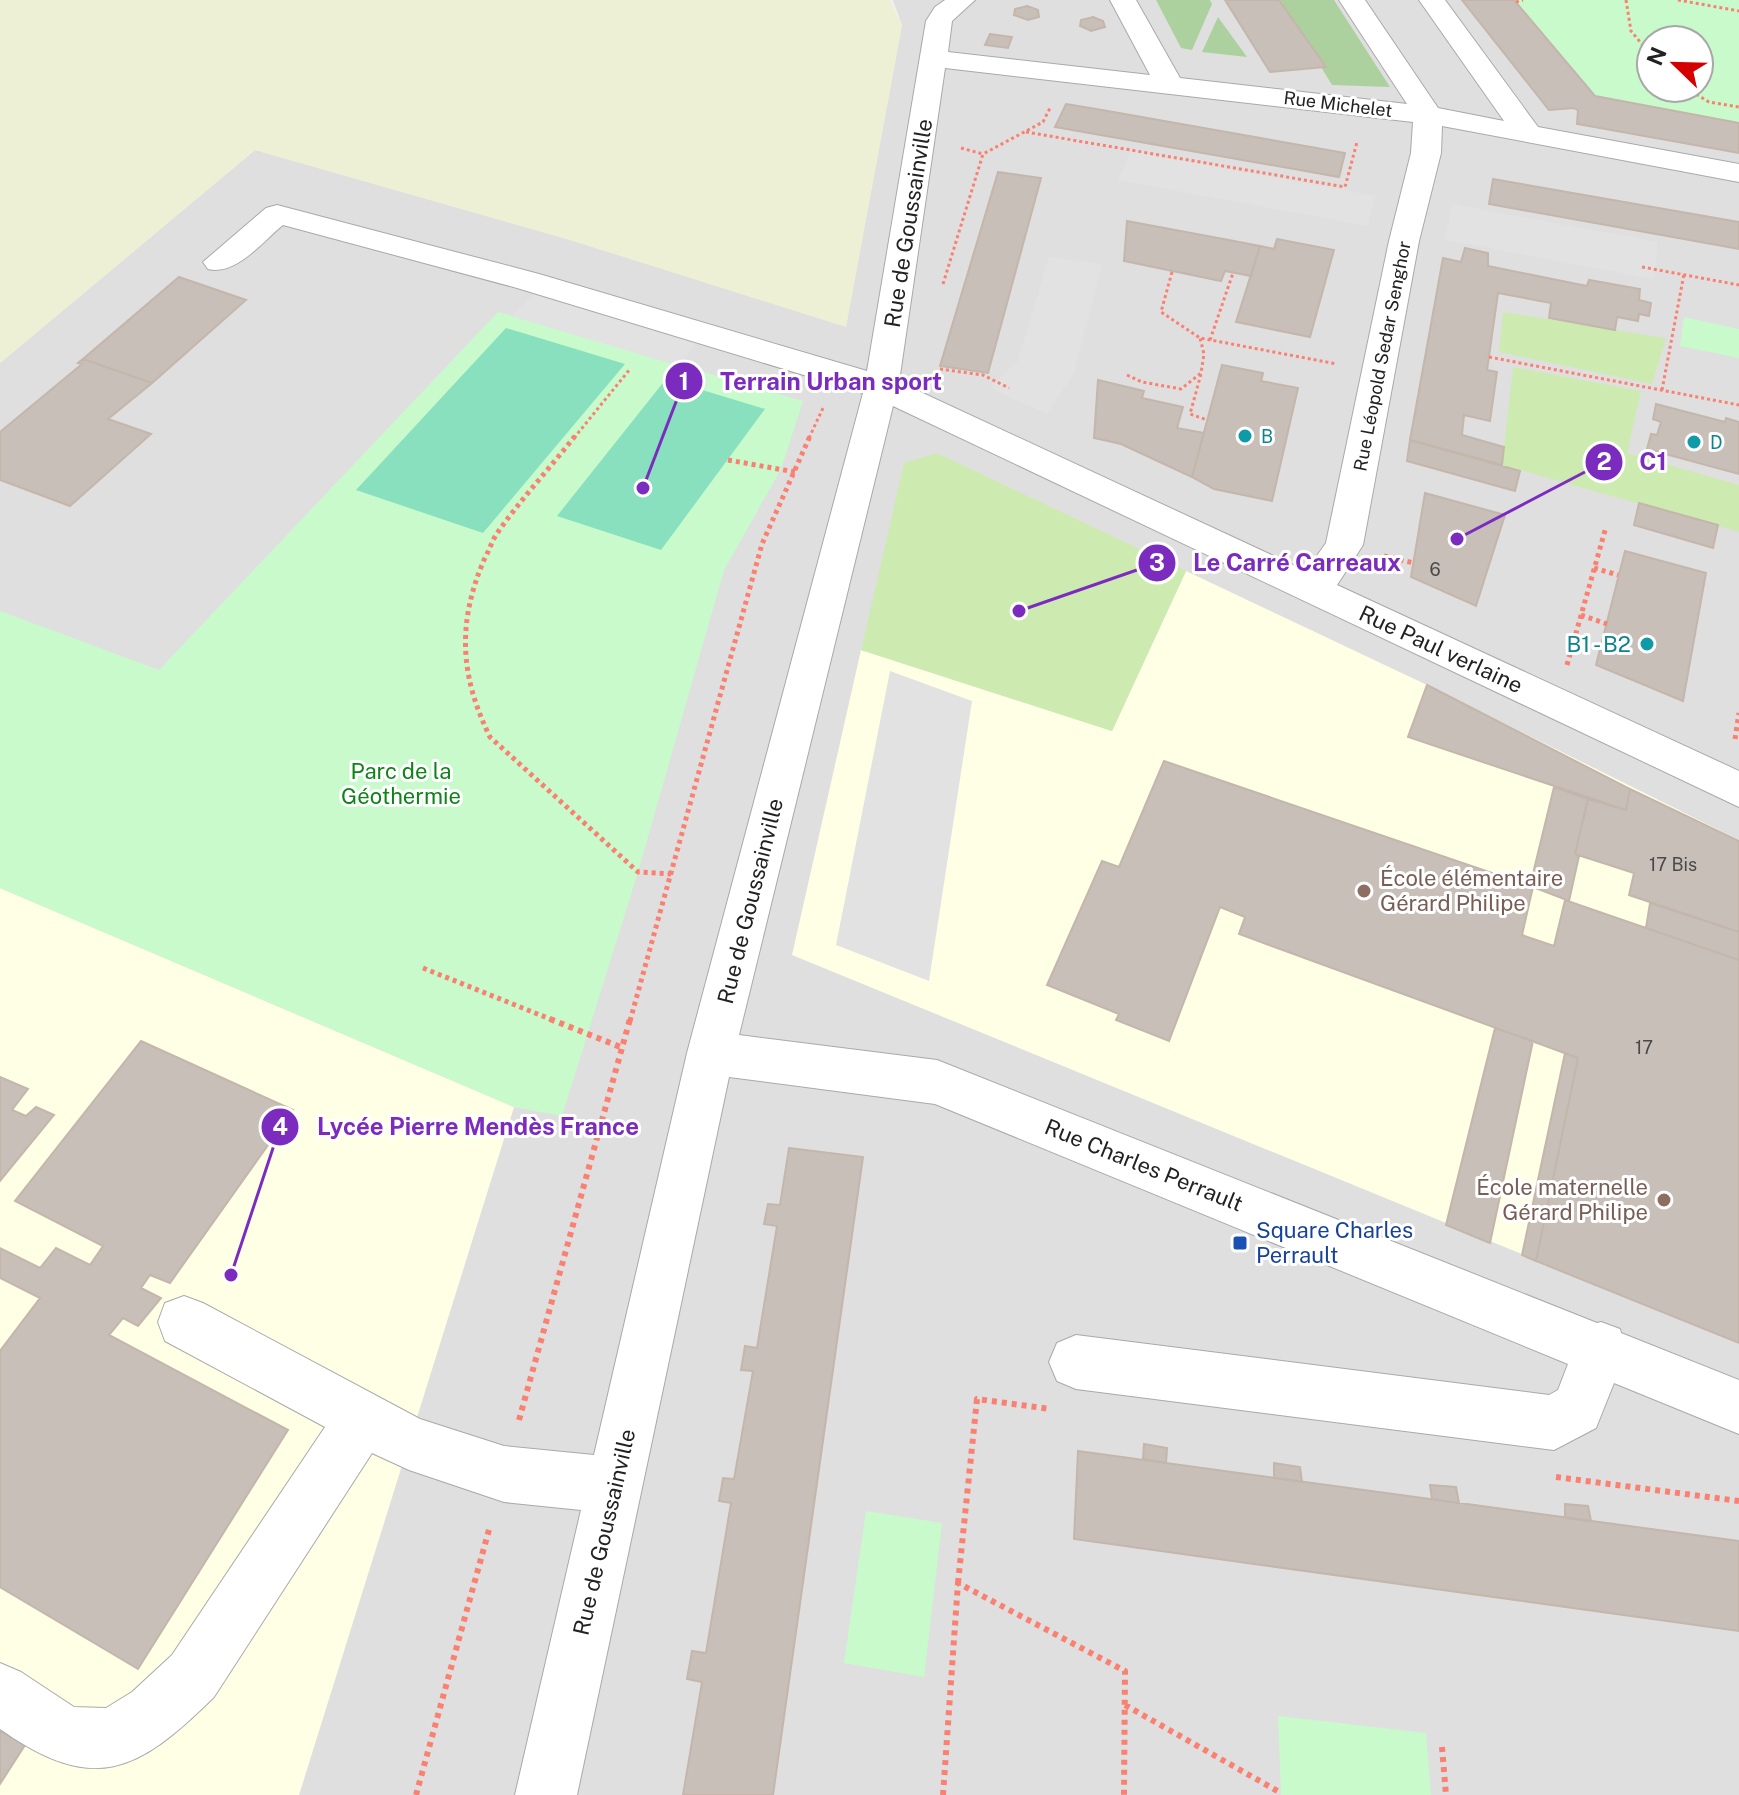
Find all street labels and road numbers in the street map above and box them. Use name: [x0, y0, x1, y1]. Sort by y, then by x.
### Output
street label: Rue Michelet: [1282, 87, 1394, 121]
street label: Rue de Goussainville: [879, 117, 937, 329]
street label: Rue Léopold Sedar Senghor: [1349, 239, 1415, 473]
street label: Rue Paul verlaine: [1355, 600, 1527, 698]
street label: Rue de Goussainville: [712, 796, 788, 1006]
street label: Rue Charles Perrault: [1041, 1113, 1247, 1217]
street label: Rue de Goussainville: [568, 1426, 640, 1638]

